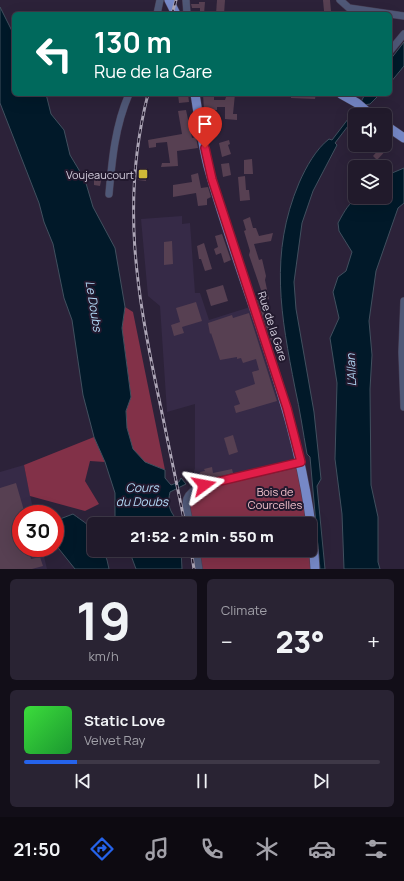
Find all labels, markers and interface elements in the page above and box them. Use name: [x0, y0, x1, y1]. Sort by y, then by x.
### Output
text: 130 m: [94, 23, 172, 61]
icon: left: [28, 28, 80, 80]
text: Rue de la Gare: [94, 59, 212, 83]
pin: [188, 107, 222, 148]
map controls: [348, 108, 392, 204]
button: sound: [348, 108, 392, 152]
icon: arrive: [194, 113, 216, 135]
button: layers: [348, 160, 392, 204]
place label: Voujeaucourt: [66, 167, 134, 182]
marker: Voujeaucourt: [137, 168, 149, 180]
water label: Le Doubs: [82, 279, 107, 334]
street label: Rue de la Gare: [255, 289, 291, 363]
water label: L'Allan: [342, 352, 360, 387]
position arrow: [183, 464, 225, 506]
water label: Cours du Doubs: [116, 479, 170, 510]
park label: Bois de Courcelles: [248, 484, 302, 512]
speed limit sign: 30: [12, 505, 64, 557]
text: 21:52 · 2 min · 550 m: [130, 526, 274, 547]
text: 19: [76, 585, 131, 656]
text: Climate: [221, 601, 267, 619]
text: 23°: [275, 621, 325, 662]
text: −: [221, 627, 233, 657]
text: +: [367, 627, 380, 657]
text: km/h: [88, 647, 119, 665]
text: Static Love: [84, 710, 165, 731]
text: Velvet Ray: [84, 731, 145, 749]
icon: previous: [72, 770, 94, 792]
icon: pause: [191, 770, 213, 792]
icon: next: [310, 770, 332, 792]
icon: directions: [88, 835, 116, 863]
icon: music: [143, 835, 171, 863]
icon: phone: [198, 835, 226, 863]
icon: climate: [253, 835, 281, 863]
icon: car: [308, 835, 336, 863]
icon: filters: [362, 835, 390, 863]
text: 21:50: [13, 837, 61, 861]

